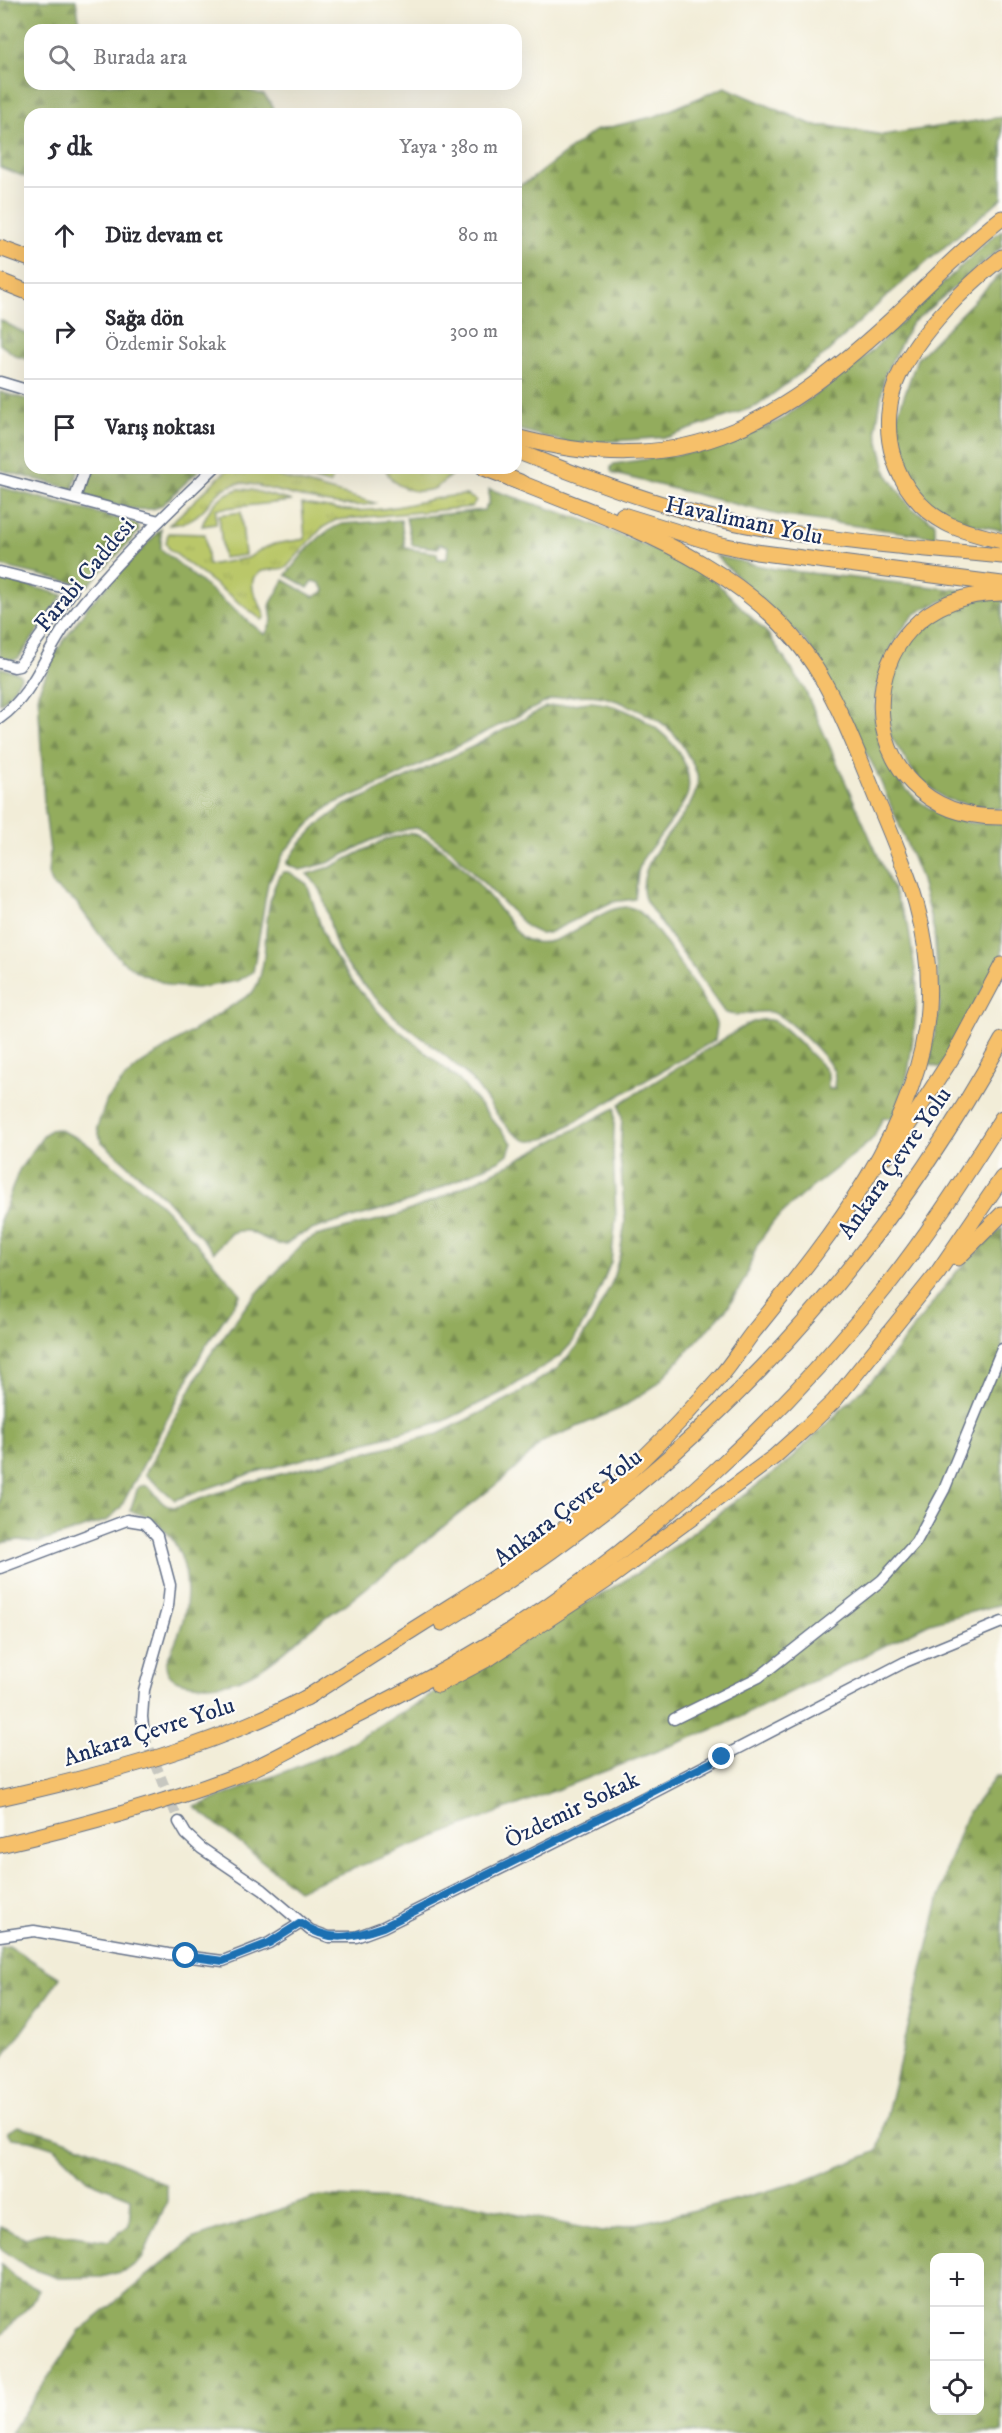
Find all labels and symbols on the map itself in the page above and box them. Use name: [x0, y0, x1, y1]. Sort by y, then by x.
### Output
street label: Havalimanı Yolu: [662, 490, 826, 552]
street label: Farabi Caddesi: [28, 512, 142, 638]
street label: Ankara Çevre Yolu: [832, 1081, 958, 1245]
street label: Ankara Çevre Yolu: [488, 1442, 648, 1574]
street label: Ankara Çevre Yolu: [59, 1690, 239, 1774]
route end: [708, 1743, 734, 1769]
street label: Özdemir Sokak: [500, 1765, 644, 1855]
route start: [172, 1942, 198, 1968]

